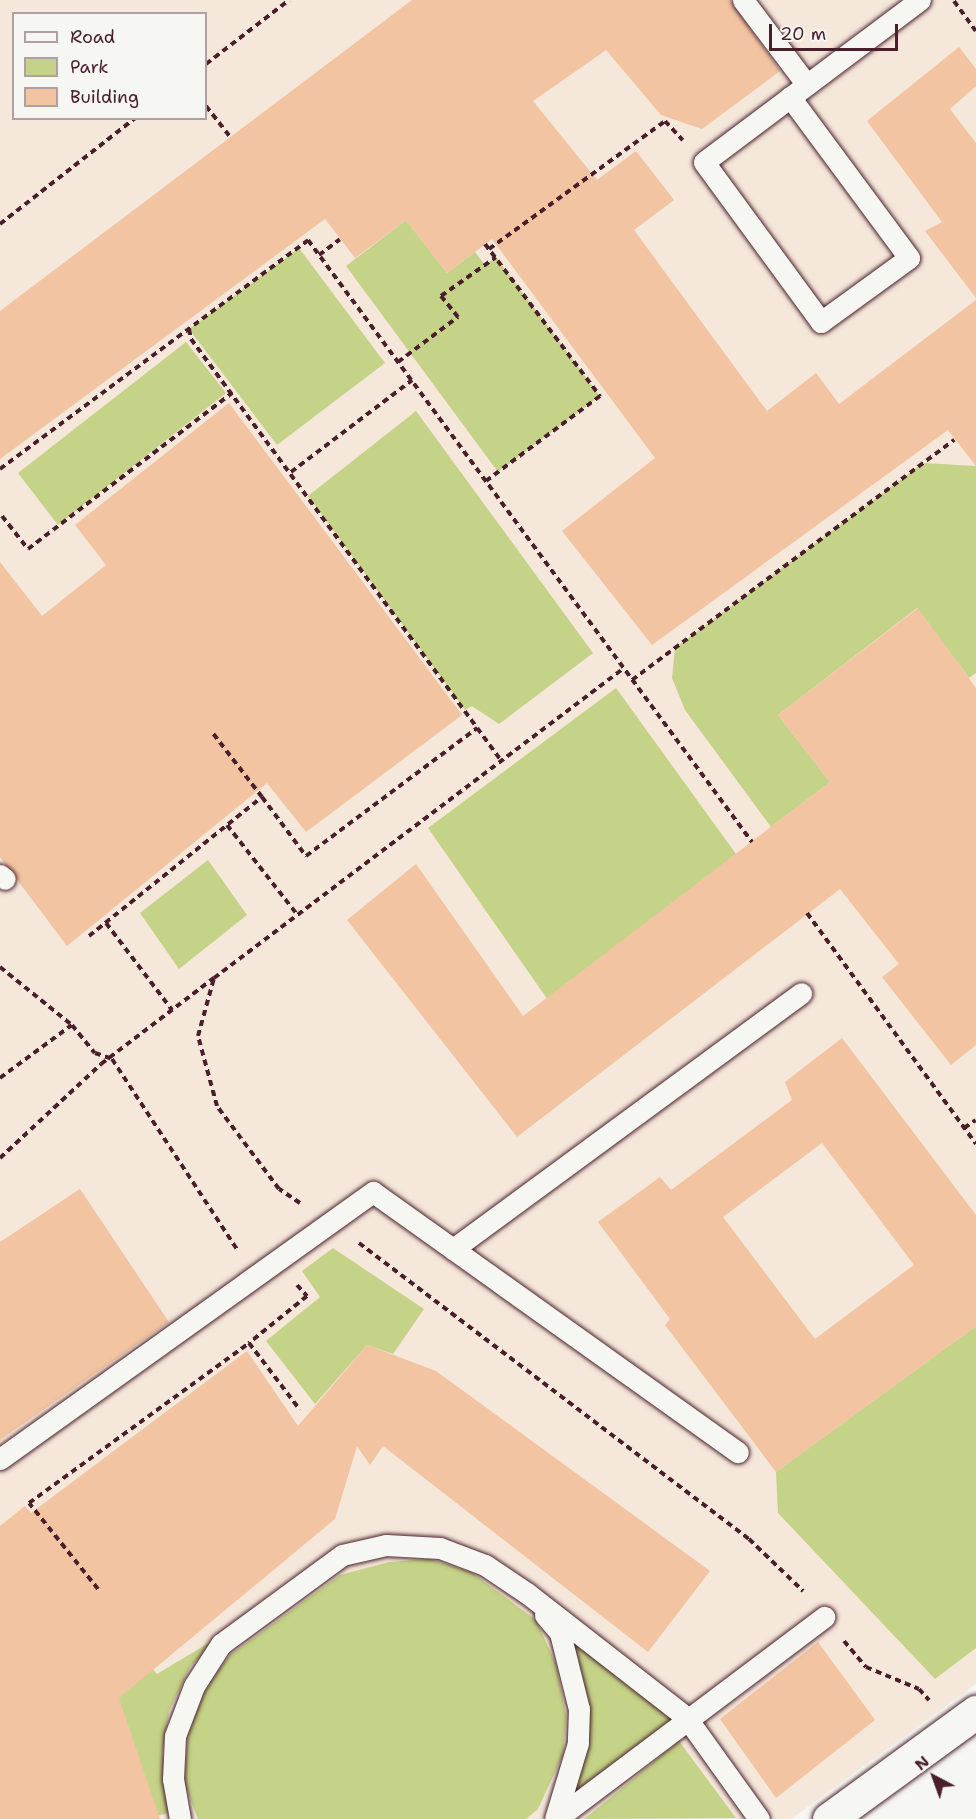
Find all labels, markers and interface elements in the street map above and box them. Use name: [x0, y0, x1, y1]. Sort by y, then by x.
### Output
legend: [12, 12, 207, 120]
scale bar: [772, 12, 901, 50]
text: 20 m: [780, 22, 826, 46]
text: Road: [70, 25, 115, 49]
text: Park: [70, 55, 109, 79]
text: Building: [70, 85, 139, 109]
north arrow: [904, 1747, 964, 1807]
text: N: [910, 1751, 934, 1775]

